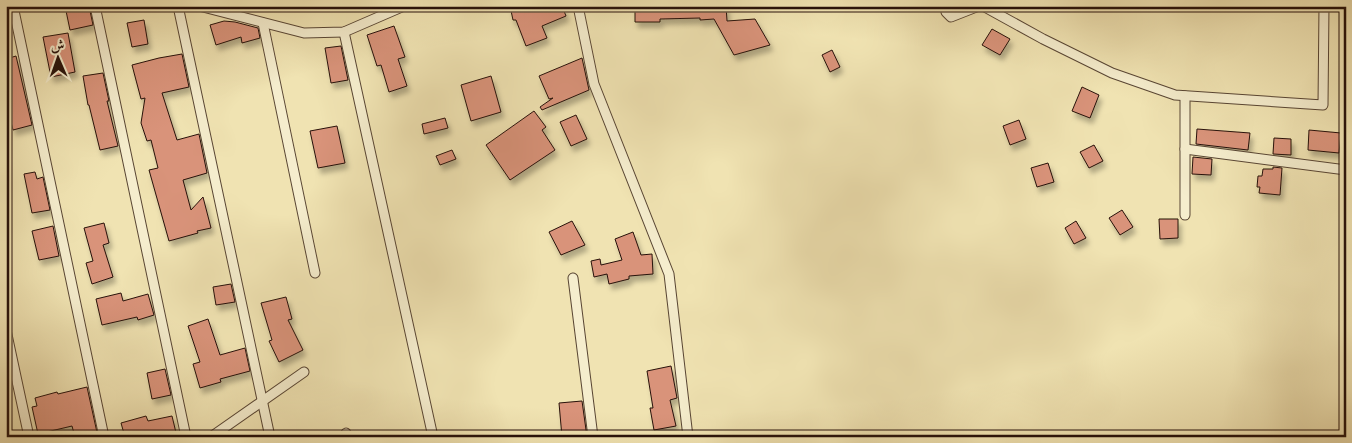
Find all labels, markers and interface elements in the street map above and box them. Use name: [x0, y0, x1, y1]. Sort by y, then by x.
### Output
north arrow: [32, 32, 82, 82]
text: ش: [50, 37, 65, 55]

